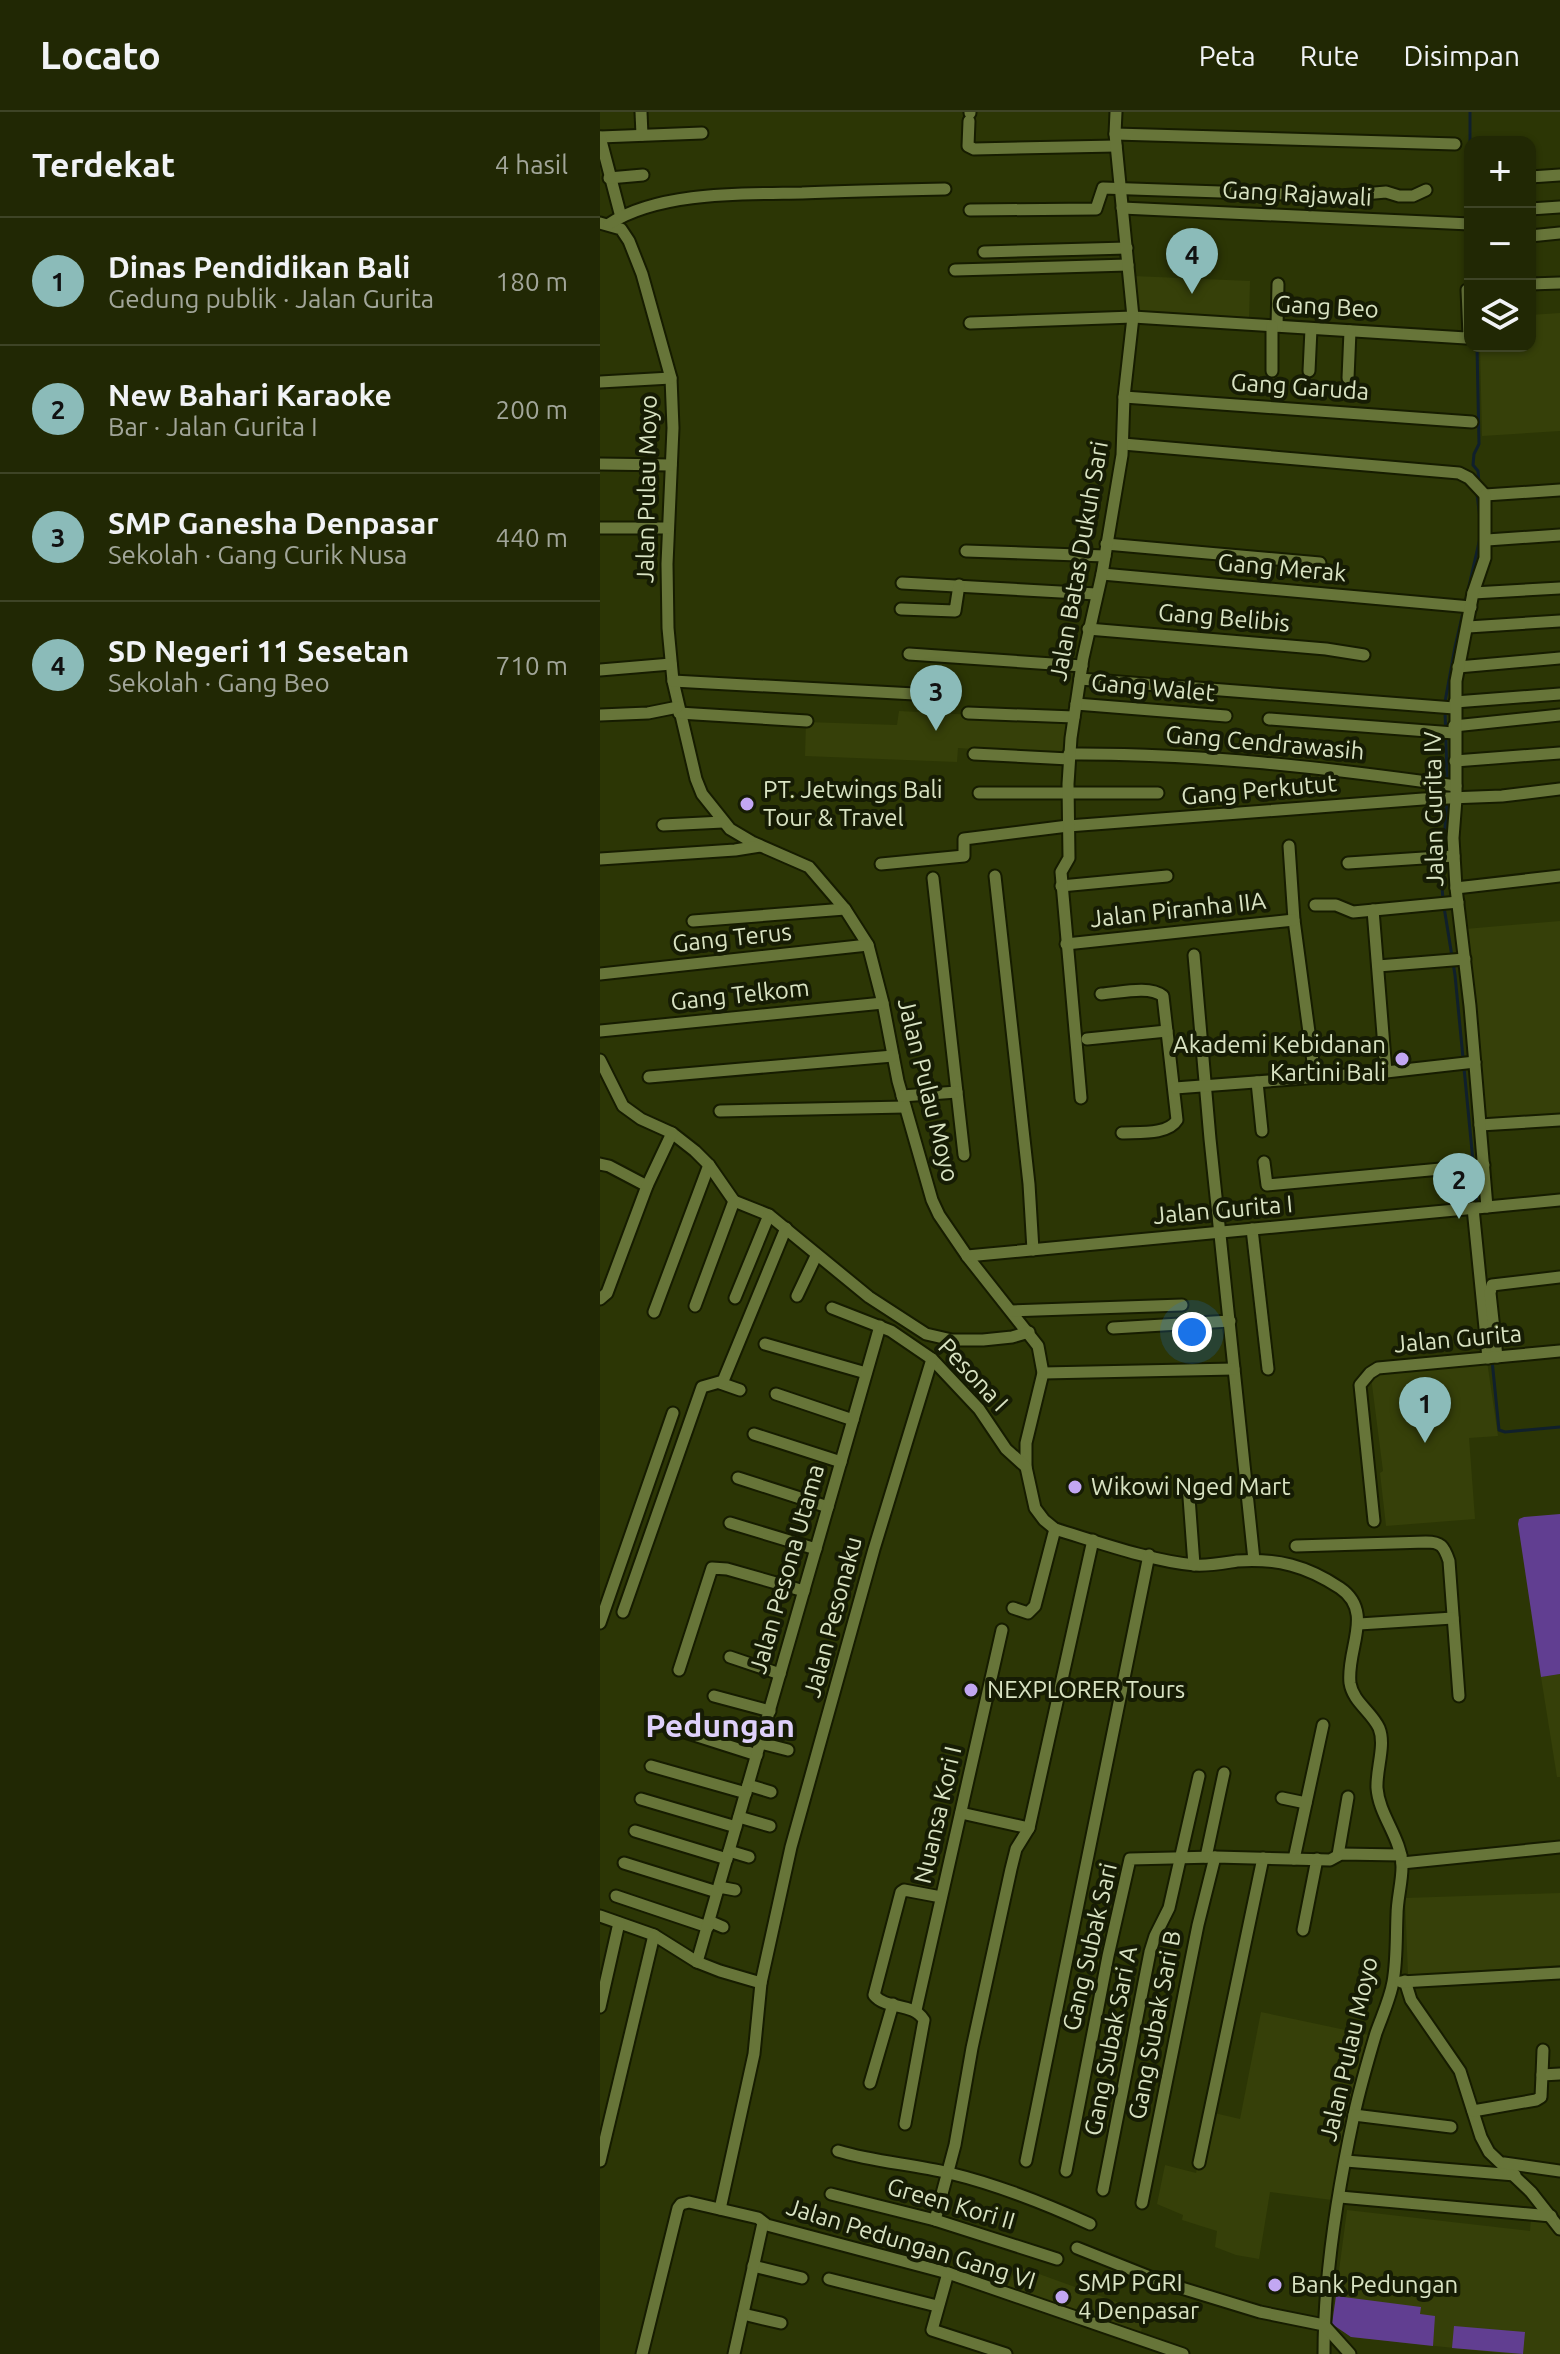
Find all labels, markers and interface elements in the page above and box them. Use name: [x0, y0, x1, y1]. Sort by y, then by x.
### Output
text: Locato: [40, 34, 161, 76]
text: Peta: [1199, 40, 1256, 71]
text: Rute: [1300, 40, 1360, 71]
text: Disimpan: [1404, 40, 1520, 71]
map controls: [1464, 136, 1536, 352]
button: +: [1464, 136, 1536, 208]
text: Terdekat: [32, 145, 175, 183]
text: 4 hasil: [495, 150, 568, 179]
street label: Gang Rajawali: [1222, 176, 1372, 211]
button: −: [1464, 208, 1536, 280]
pin: 4: [1166, 228, 1218, 294]
text: Dinas Pendidikan Bali: [108, 250, 410, 284]
text: 1: [51, 267, 65, 296]
text: 180 m: [496, 267, 568, 296]
button: layers: [1464, 280, 1536, 352]
text: Gedung publik · Jalan Gurita: [108, 284, 434, 313]
street label: Gang Beo: [1275, 290, 1380, 323]
street label: Gang Garuda: [1230, 368, 1370, 405]
text: New Bahari Karaoke: [108, 378, 392, 412]
text: 2: [51, 395, 65, 424]
text: 200 m: [496, 395, 568, 424]
street label: Jalan Pulau Moyo: [631, 395, 662, 583]
text: Bar · Jalan Gurita I: [108, 412, 318, 441]
street label: Jalan Batas Dukuh Sari: [1044, 439, 1113, 683]
text: SMP Ganesha Denpasar: [108, 506, 439, 540]
text: 3: [51, 523, 65, 552]
text: 440 m: [496, 523, 568, 552]
text: Sekolah · Gang Curik Nusa: [108, 540, 407, 569]
street label: Gang Merak: [1217, 548, 1347, 587]
street label: Gang Belibis: [1157, 598, 1291, 637]
text: SD Negeri 11 Sesetan: [108, 634, 409, 668]
text: 4: [51, 651, 65, 680]
text: 710 m: [496, 651, 568, 680]
pin: 3: [910, 665, 962, 731]
text: Sekolah · Gang Beo: [108, 668, 330, 697]
street label: Gang Walet: [1090, 669, 1217, 706]
street label: Gang Cendrawasih: [1165, 720, 1365, 765]
street label: Jalan Gurita IV: [1419, 731, 1448, 887]
street label: Gang Perkutut: [1180, 769, 1338, 810]
place label: PT. Jetwings Bali Tour & Travel: [763, 776, 943, 831]
marker: PT. Jetwings Bali Tour & Travel: [738, 795, 756, 813]
street label: Jalan Piranha IIA: [1089, 887, 1268, 932]
street label: Gang Terus: [671, 918, 793, 957]
street label: Gang Telkom: [669, 974, 811, 1015]
street label: Jalan Pulau Moyo: [893, 995, 964, 1185]
place label: Akademi Kebidanan Kartini Bali: [1173, 1031, 1386, 1086]
marker: Akademi Kebidanan Kartini Bali: [1393, 1050, 1411, 1068]
pin: 2: [1433, 1153, 1485, 1219]
street label: Jalan Gurita I: [1152, 1190, 1294, 1229]
your location: [1172, 1312, 1212, 1352]
street label: Jalan Gurita: [1393, 1319, 1523, 1358]
street label: Pesona I: [933, 1333, 1014, 1417]
pin: 1: [1399, 1377, 1451, 1443]
street label: Jalan Pesona Utama: [744, 1461, 829, 1677]
place label: Wikowi Nged Mart: [1091, 1473, 1291, 1500]
marker: Wikowi Nged Mart: [1066, 1478, 1084, 1496]
street label: Jalan Pesonaku: [798, 1533, 867, 1700]
place label: NEXPLORER Tours: [987, 1676, 1185, 1703]
marker: NEXPLORER Tours: [962, 1681, 980, 1699]
district label: Pedungan: [645, 1707, 795, 1743]
street label: Nuansa Kori I: [909, 1744, 966, 1886]
street label: Gang Subak Sari: [1057, 1860, 1122, 2033]
street label: Gang Subak Sari B: [1123, 1928, 1186, 2122]
street label: Gang Subak Sari A: [1079, 1943, 1142, 2138]
street label: Jalan Pulau Moyo: [1314, 1954, 1383, 2144]
street label: Green Kori II: [884, 2172, 1018, 2235]
street label: Jalan Pedungan Gang VI: [784, 2193, 1039, 2294]
place label: SMP PGRI 4 Denpasar: [1078, 2269, 1199, 2324]
place label: Bank Pedungan: [1291, 2271, 1458, 2298]
marker: Bank Pedungan: [1266, 2276, 1284, 2294]
marker: SMP PGRI 4 Denpasar: [1053, 2288, 1071, 2306]

